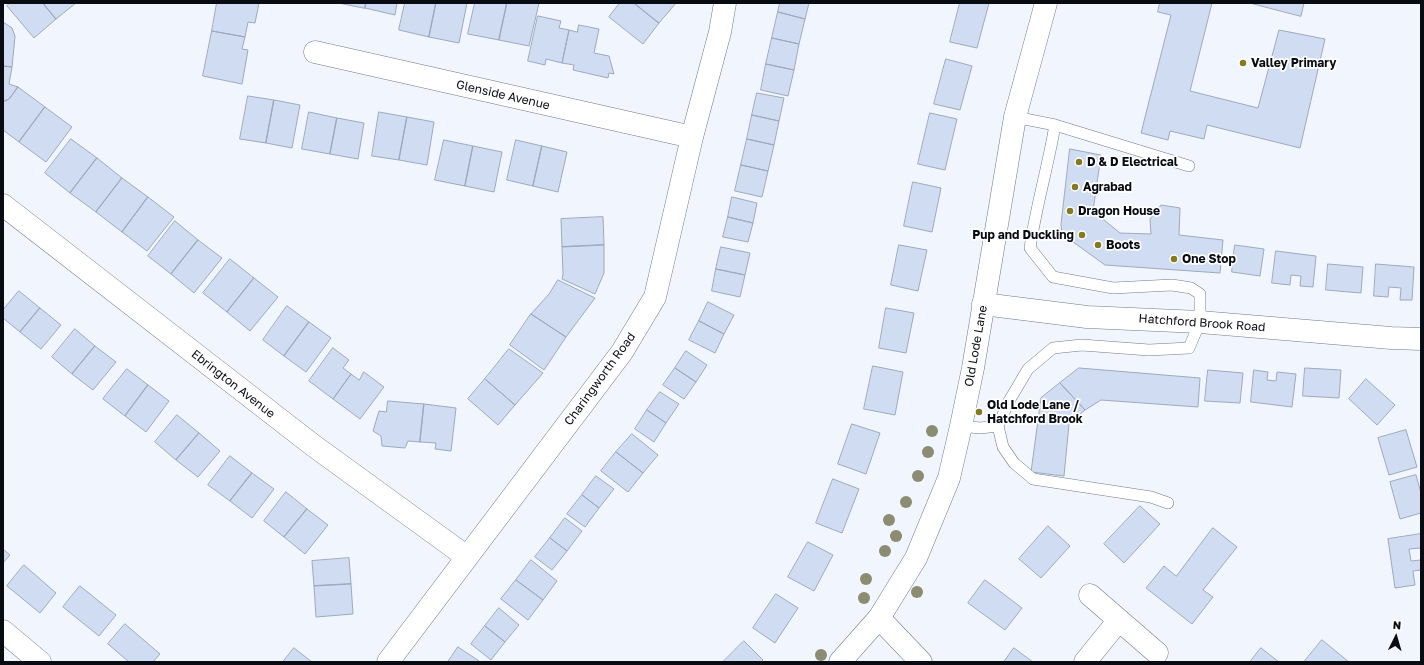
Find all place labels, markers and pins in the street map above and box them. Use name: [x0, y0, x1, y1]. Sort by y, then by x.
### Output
place label: Valley Primary: [1251, 56, 1336, 70]
marker: Valley Primary: [1238, 58, 1248, 68]
place label: D & D Electrical: [1087, 155, 1178, 169]
marker: D & D Electrical: [1074, 157, 1084, 167]
place label: Agrabad: [1083, 180, 1132, 194]
marker: Agrabad: [1070, 182, 1080, 192]
place label: Dragon House: [1078, 204, 1160, 218]
marker: Dragon House: [1065, 206, 1075, 216]
place label: Pup and Duckling: [972, 228, 1074, 242]
marker: Pup and Duckling: [1077, 230, 1087, 240]
place label: Boots: [1106, 238, 1140, 252]
marker: Boots: [1093, 240, 1103, 250]
place label: One Stop: [1182, 252, 1236, 266]
marker: One Stop: [1169, 254, 1179, 264]
place label: Old Lode Lane / Hatchford Brook: [987, 398, 1083, 426]
marker: Old Lode Lane / Hatchford Brook: [974, 407, 984, 417]

